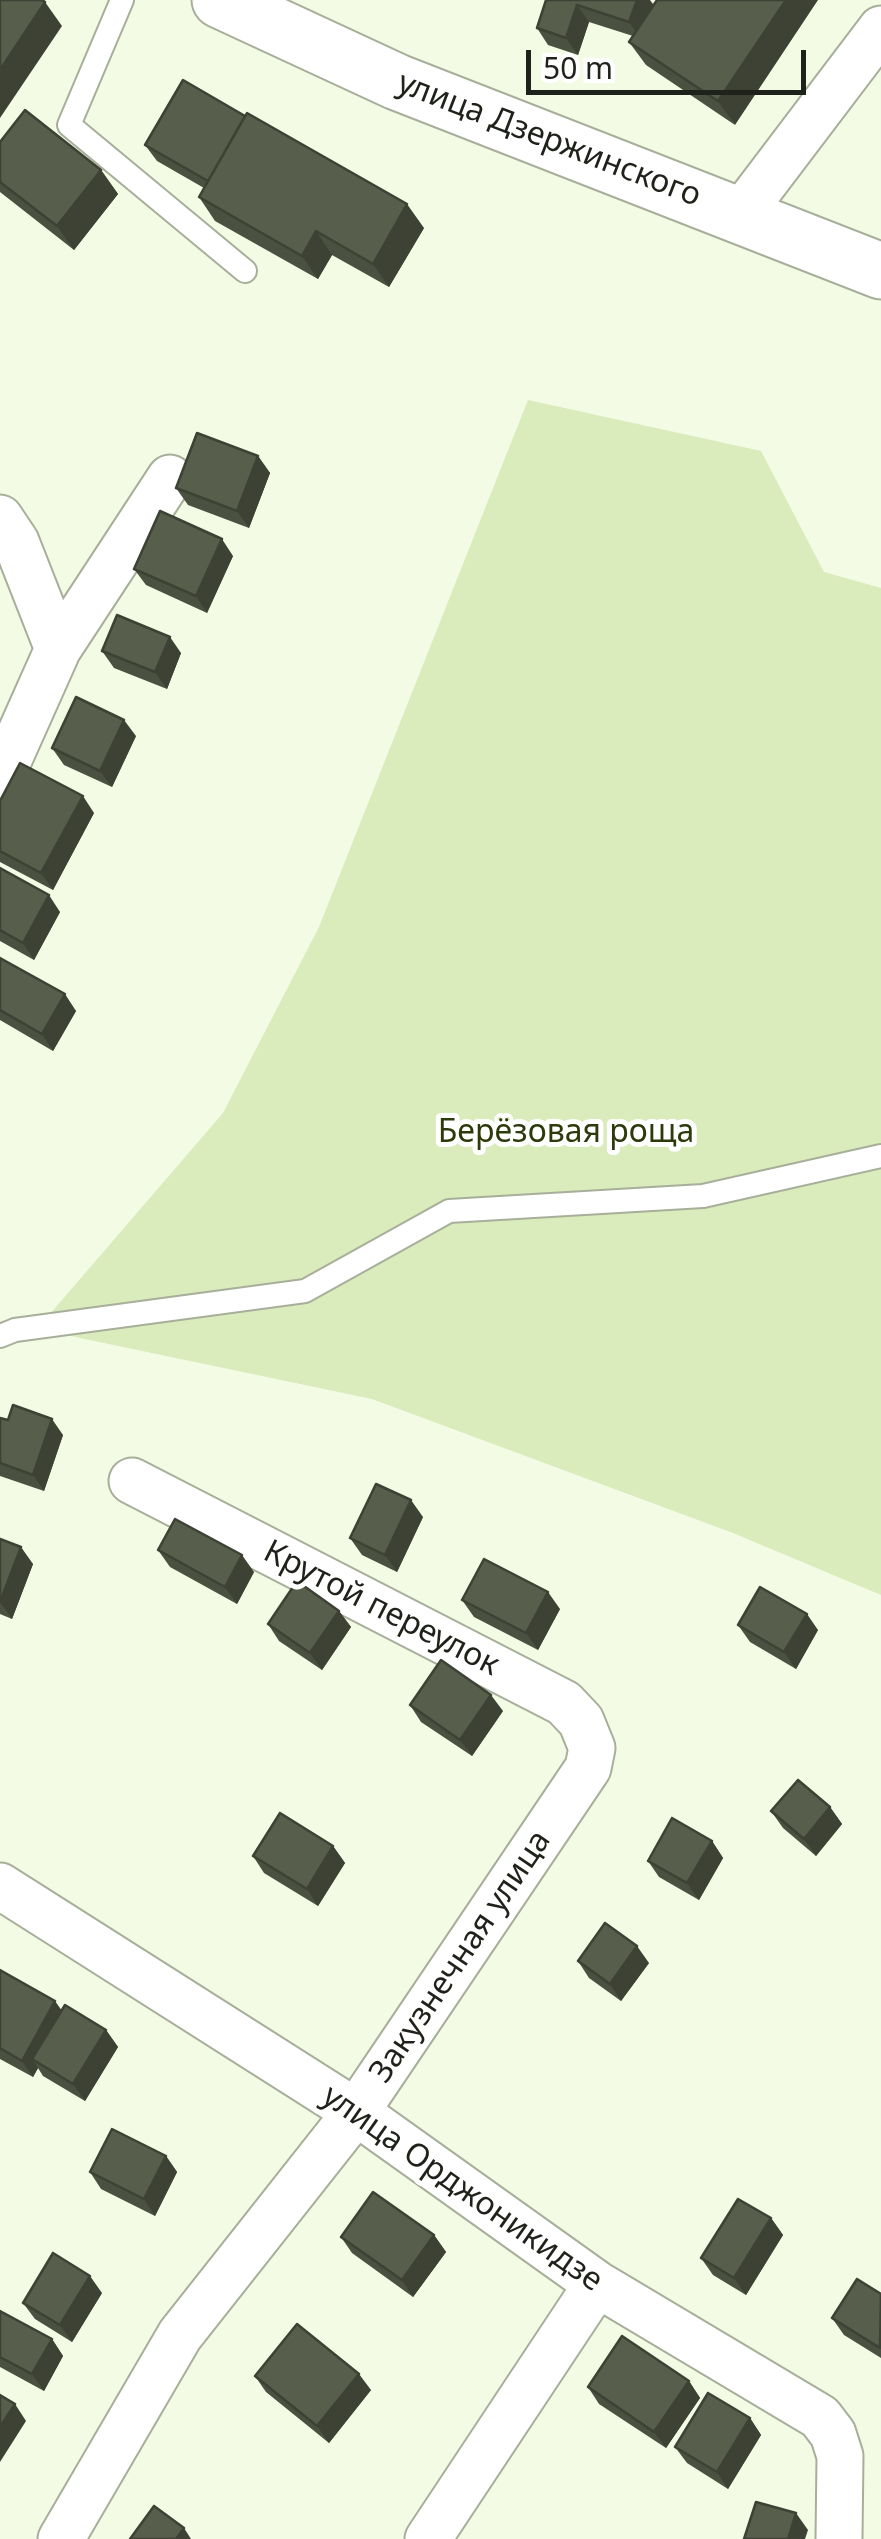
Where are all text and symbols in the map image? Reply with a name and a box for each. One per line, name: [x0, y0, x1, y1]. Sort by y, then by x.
scale bar: [531, 30, 811, 92]
text: 50 m: [543, 47, 613, 88]
street label: улица Дзержинского: [392, 64, 706, 216]
park label: Берёзовая роща: [438, 1114, 694, 1152]
street label: Крутой переулок: [257, 1533, 505, 1685]
street label: Закузнечная улица: [362, 1824, 560, 2090]
street label: улица Орджоникидзе: [314, 2078, 610, 2300]

